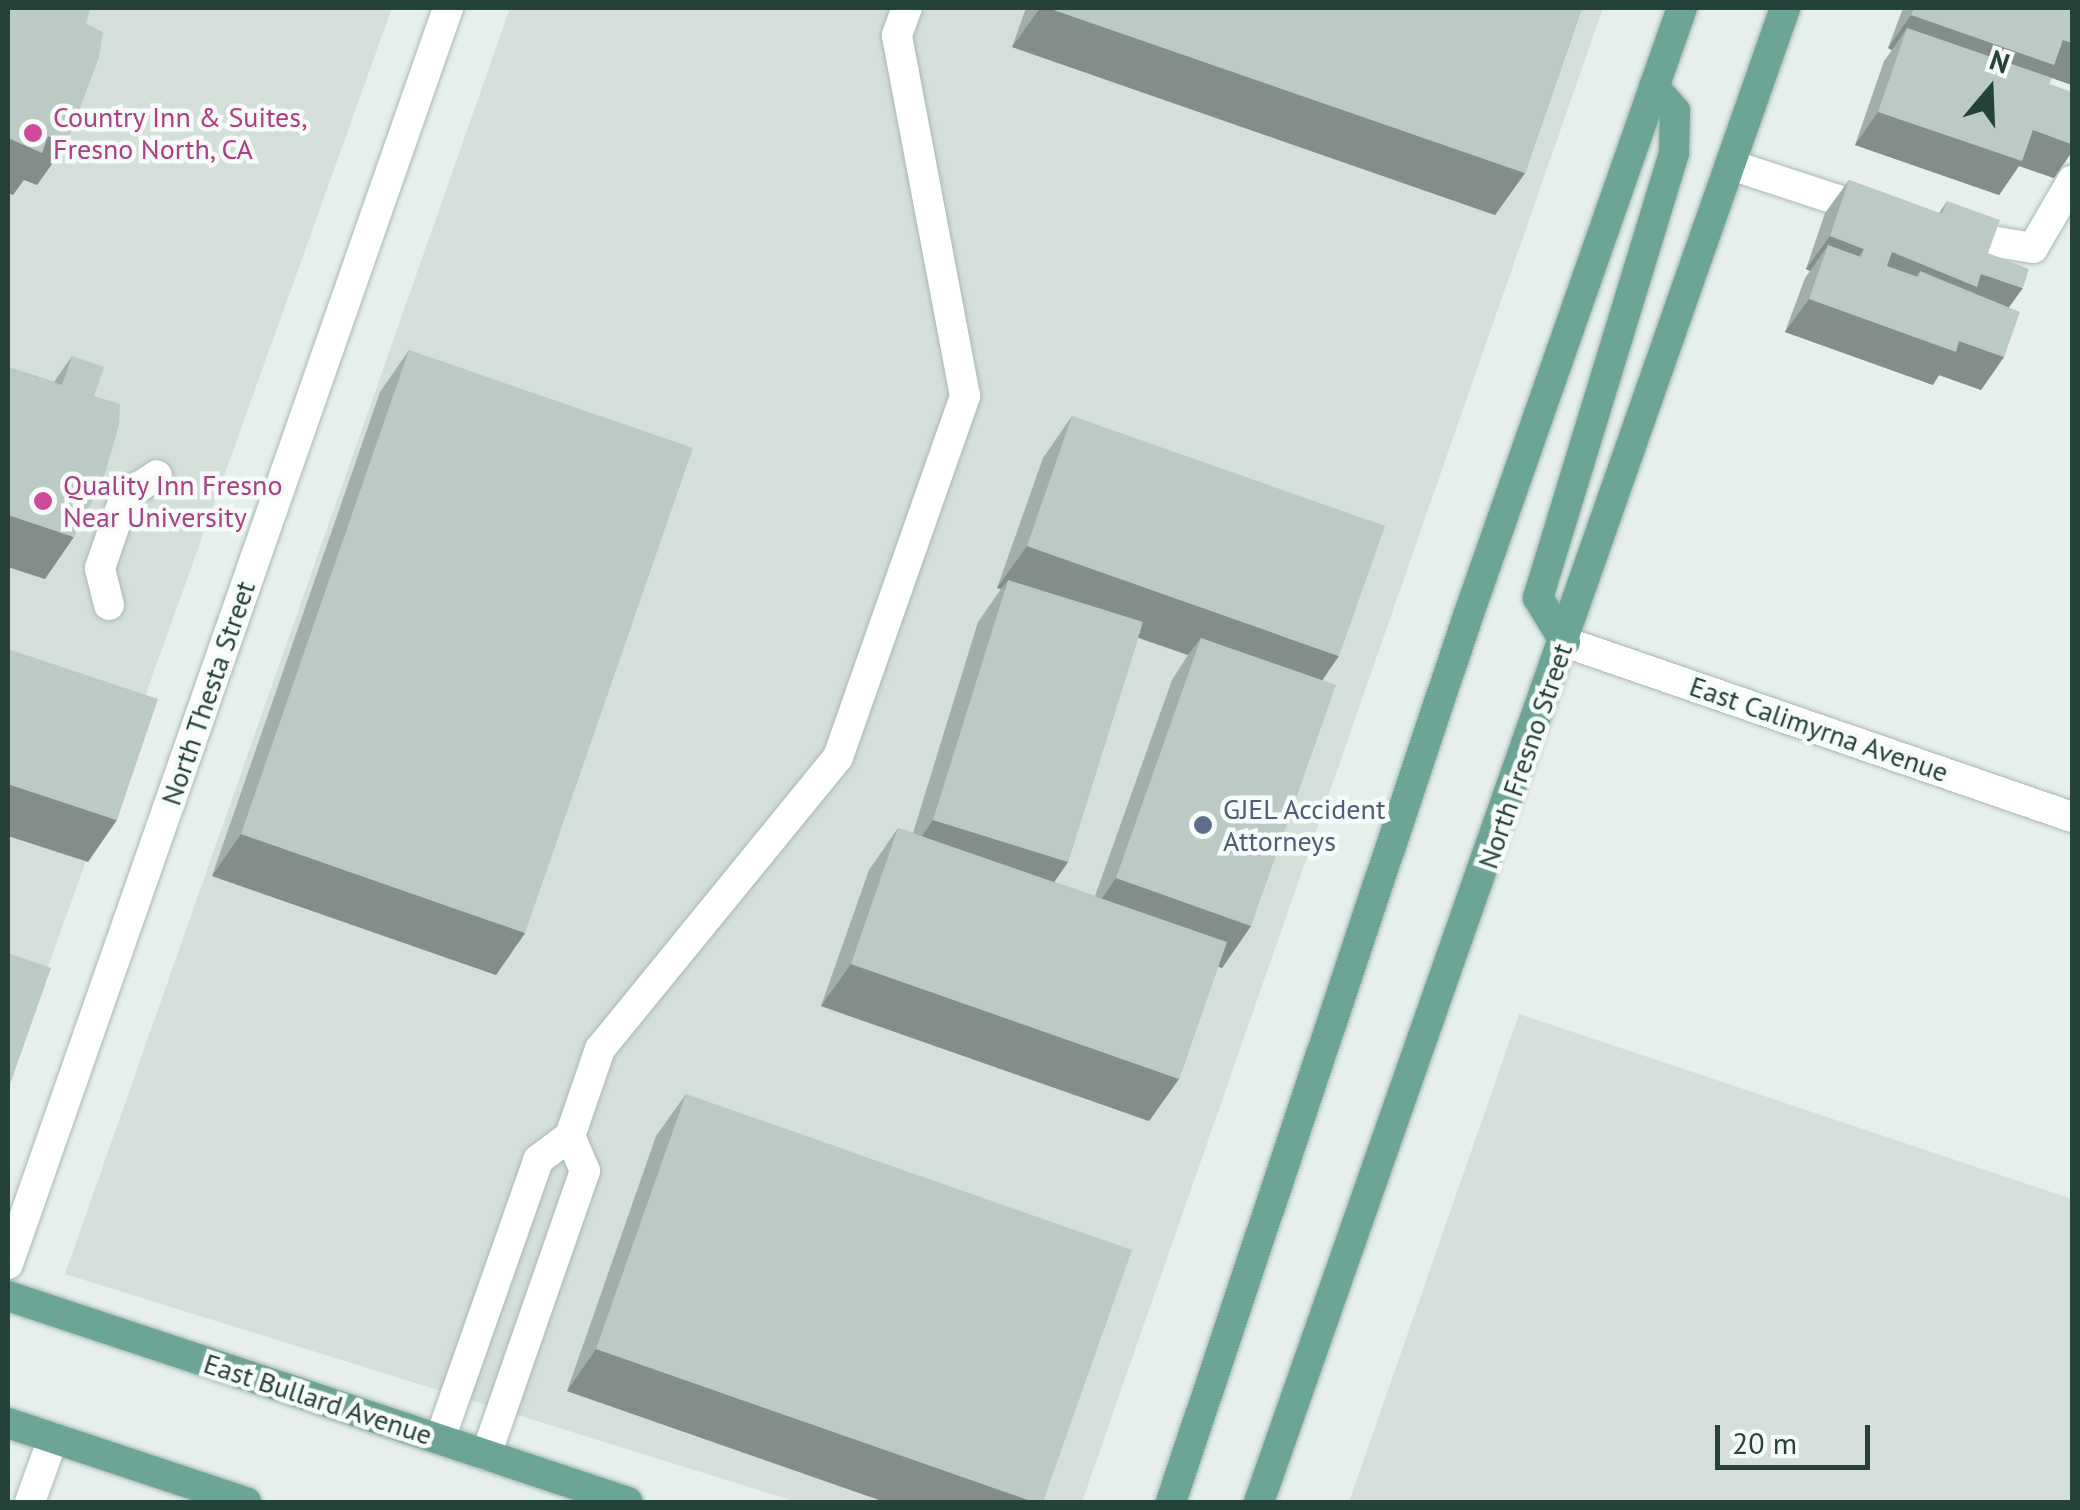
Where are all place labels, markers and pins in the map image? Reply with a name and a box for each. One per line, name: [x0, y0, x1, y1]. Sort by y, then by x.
place label: Country Inn & Suites, Fresno North, CA: [53, 100, 308, 166]
marker: Country Inn & Suites, Fresno North, CA: [22, 122, 44, 144]
place label: Quality Inn Fresno Near University: [63, 468, 283, 534]
marker: Quality Inn Fresno Near University: [32, 490, 54, 512]
place label: GJEL Accident Attorneys: [1223, 792, 1387, 858]
marker: GJEL Accident Attorneys: [1192, 814, 1214, 836]

